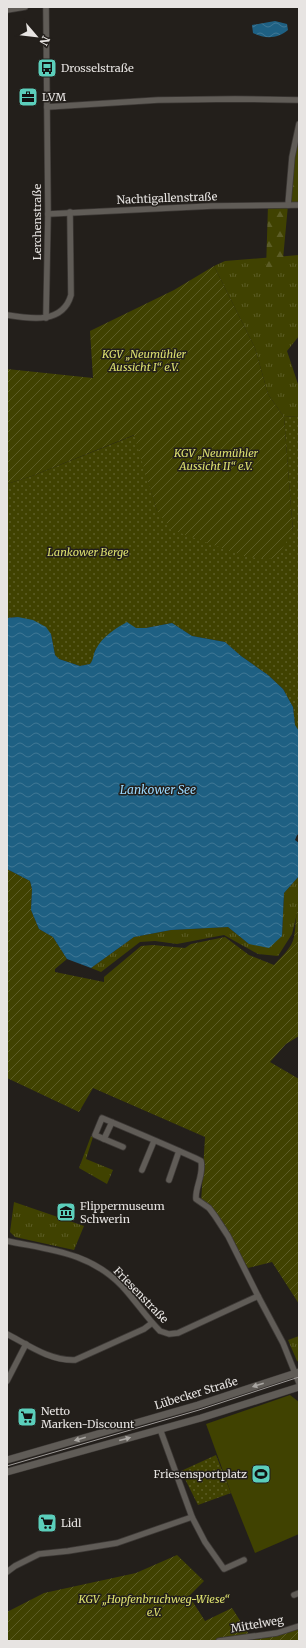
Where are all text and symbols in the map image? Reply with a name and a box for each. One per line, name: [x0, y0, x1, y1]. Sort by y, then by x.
north arrow: [16, 16, 56, 56]
text: N: [36, 34, 53, 48]
bus stop icon: Drosselstraße: [36, 57, 58, 79]
place label: Drosselstraße: [61, 61, 134, 75]
office icon: LVM: [17, 86, 39, 108]
place label: LVM: [42, 90, 66, 104]
street label: Lerchenstraße: [30, 183, 44, 260]
street label: Nachtigallenstraße: [116, 189, 218, 207]
park label: KGV „Neumühler Aussicht I“ e.V.: [101, 347, 187, 374]
park label: KGV „Neumühler Aussicht II“ e.V.: [173, 446, 259, 473]
park label: Lankower Berge: [47, 545, 129, 559]
water label: Lankower See: [120, 782, 196, 797]
place label: Flippermuseum Schwerin: [80, 1199, 165, 1226]
museum icon: Flippermuseum Schwerin: [55, 1201, 77, 1223]
street label: Friesenstraße: [111, 1264, 171, 1326]
street label: Lübecker Straße: [153, 1374, 240, 1412]
one-way arrow: [251, 1382, 263, 1388]
place label: Netto Marken-Discount: [41, 1404, 135, 1431]
supermarket icon: Netto Marken-Discount: [16, 1406, 38, 1428]
one-way arrow: [119, 1435, 131, 1441]
one-way arrow: [74, 1436, 86, 1442]
sports icon: Friesensportplatz: [250, 1463, 272, 1485]
place label: Friesensportplatz: [153, 1467, 247, 1481]
supermarket icon: Lidl: [36, 1512, 58, 1534]
place label: Lidl: [61, 1516, 82, 1530]
park label: KGV „Hopfenbruchweg-Wiese“ e.V.: [77, 1592, 230, 1619]
street label: Mittelweg: [229, 1612, 285, 1636]

